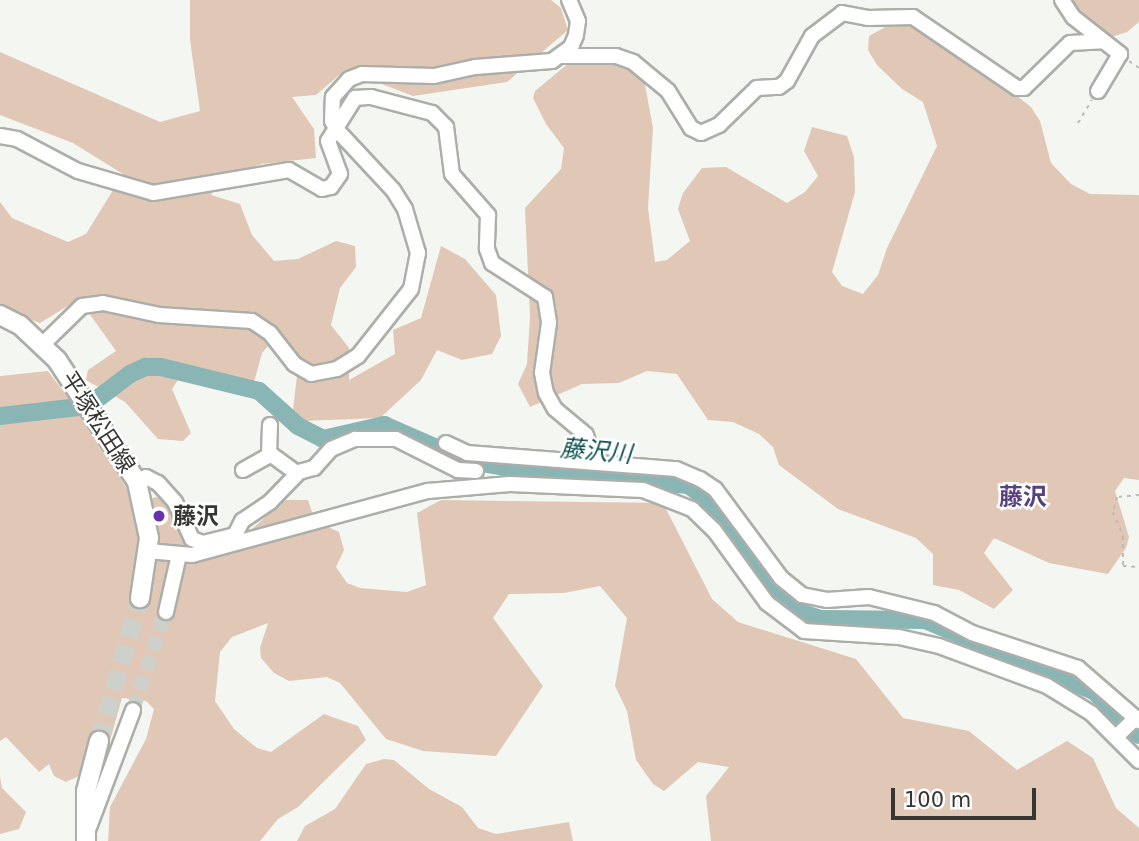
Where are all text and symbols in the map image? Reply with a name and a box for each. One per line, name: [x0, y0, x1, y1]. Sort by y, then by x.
street label: 平塚松田線: [55, 366, 141, 478]
water label: 藤沢川: [559, 435, 633, 469]
district label: 藤沢: [999, 484, 1047, 512]
place label: 藤沢: [173, 502, 219, 530]
marker: 藤沢: [151, 508, 167, 524]
scale bar: [894, 774, 1039, 818]
text: 100 m: [904, 788, 971, 812]

